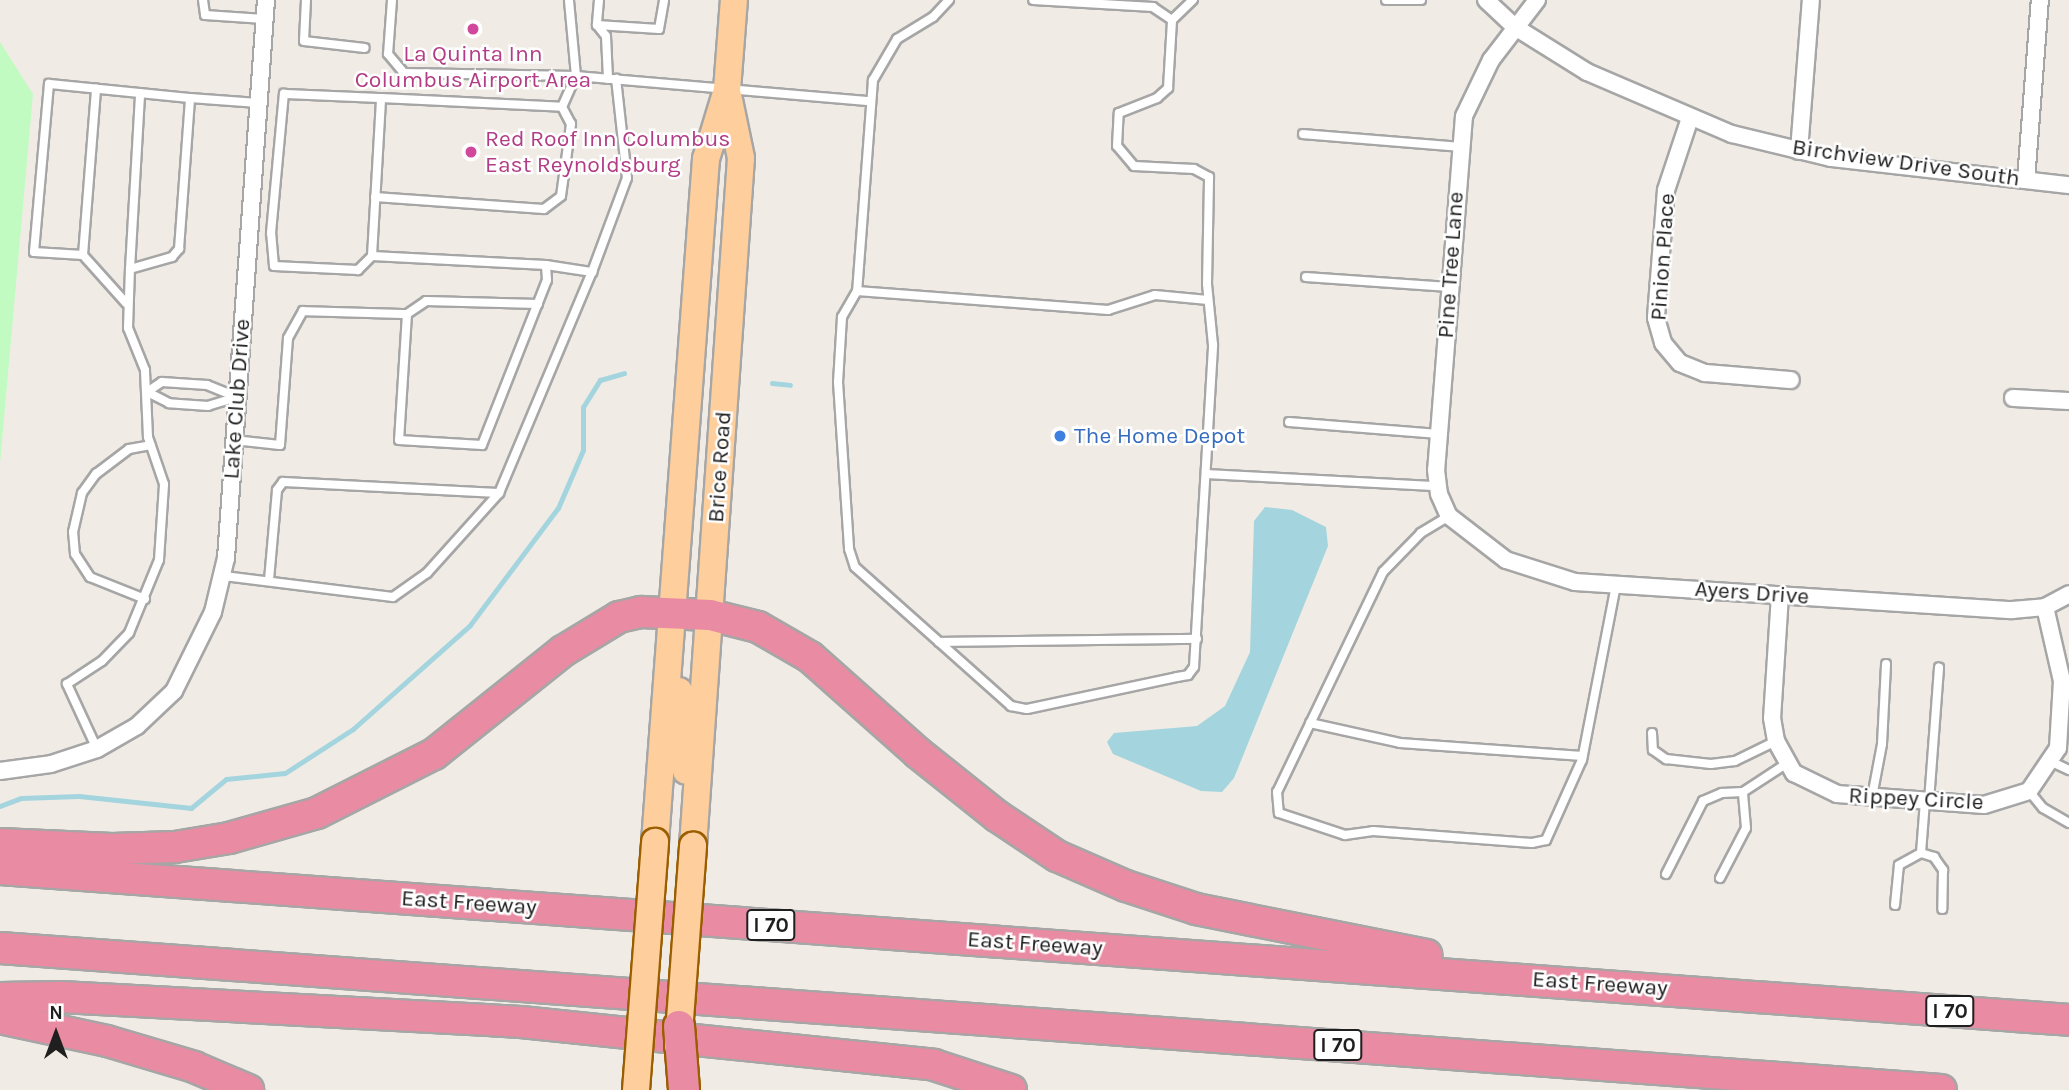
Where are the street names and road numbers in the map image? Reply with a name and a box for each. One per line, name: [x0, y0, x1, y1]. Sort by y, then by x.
street label: Birchview Drive South: [1790, 133, 2022, 193]
street label: Pine Tree Lane: [1432, 191, 1470, 339]
street label: Pinion Place: [1645, 192, 1681, 322]
street label: Lake Club Drive: [218, 318, 256, 480]
street label: Brice Road: [702, 410, 738, 524]
street label: Ayers Drive: [1694, 575, 1810, 611]
street label: Rippey Circle: [1848, 782, 1984, 816]
street label: East Freeway: [400, 884, 538, 922]
road number: I 70: [745, 908, 797, 942]
street label: East Freeway: [966, 925, 1104, 963]
street label: East Freeway: [1531, 965, 1669, 1003]
road number: I 70: [1924, 993, 1976, 1028]
road number: I 70: [1312, 1028, 1364, 1062]

